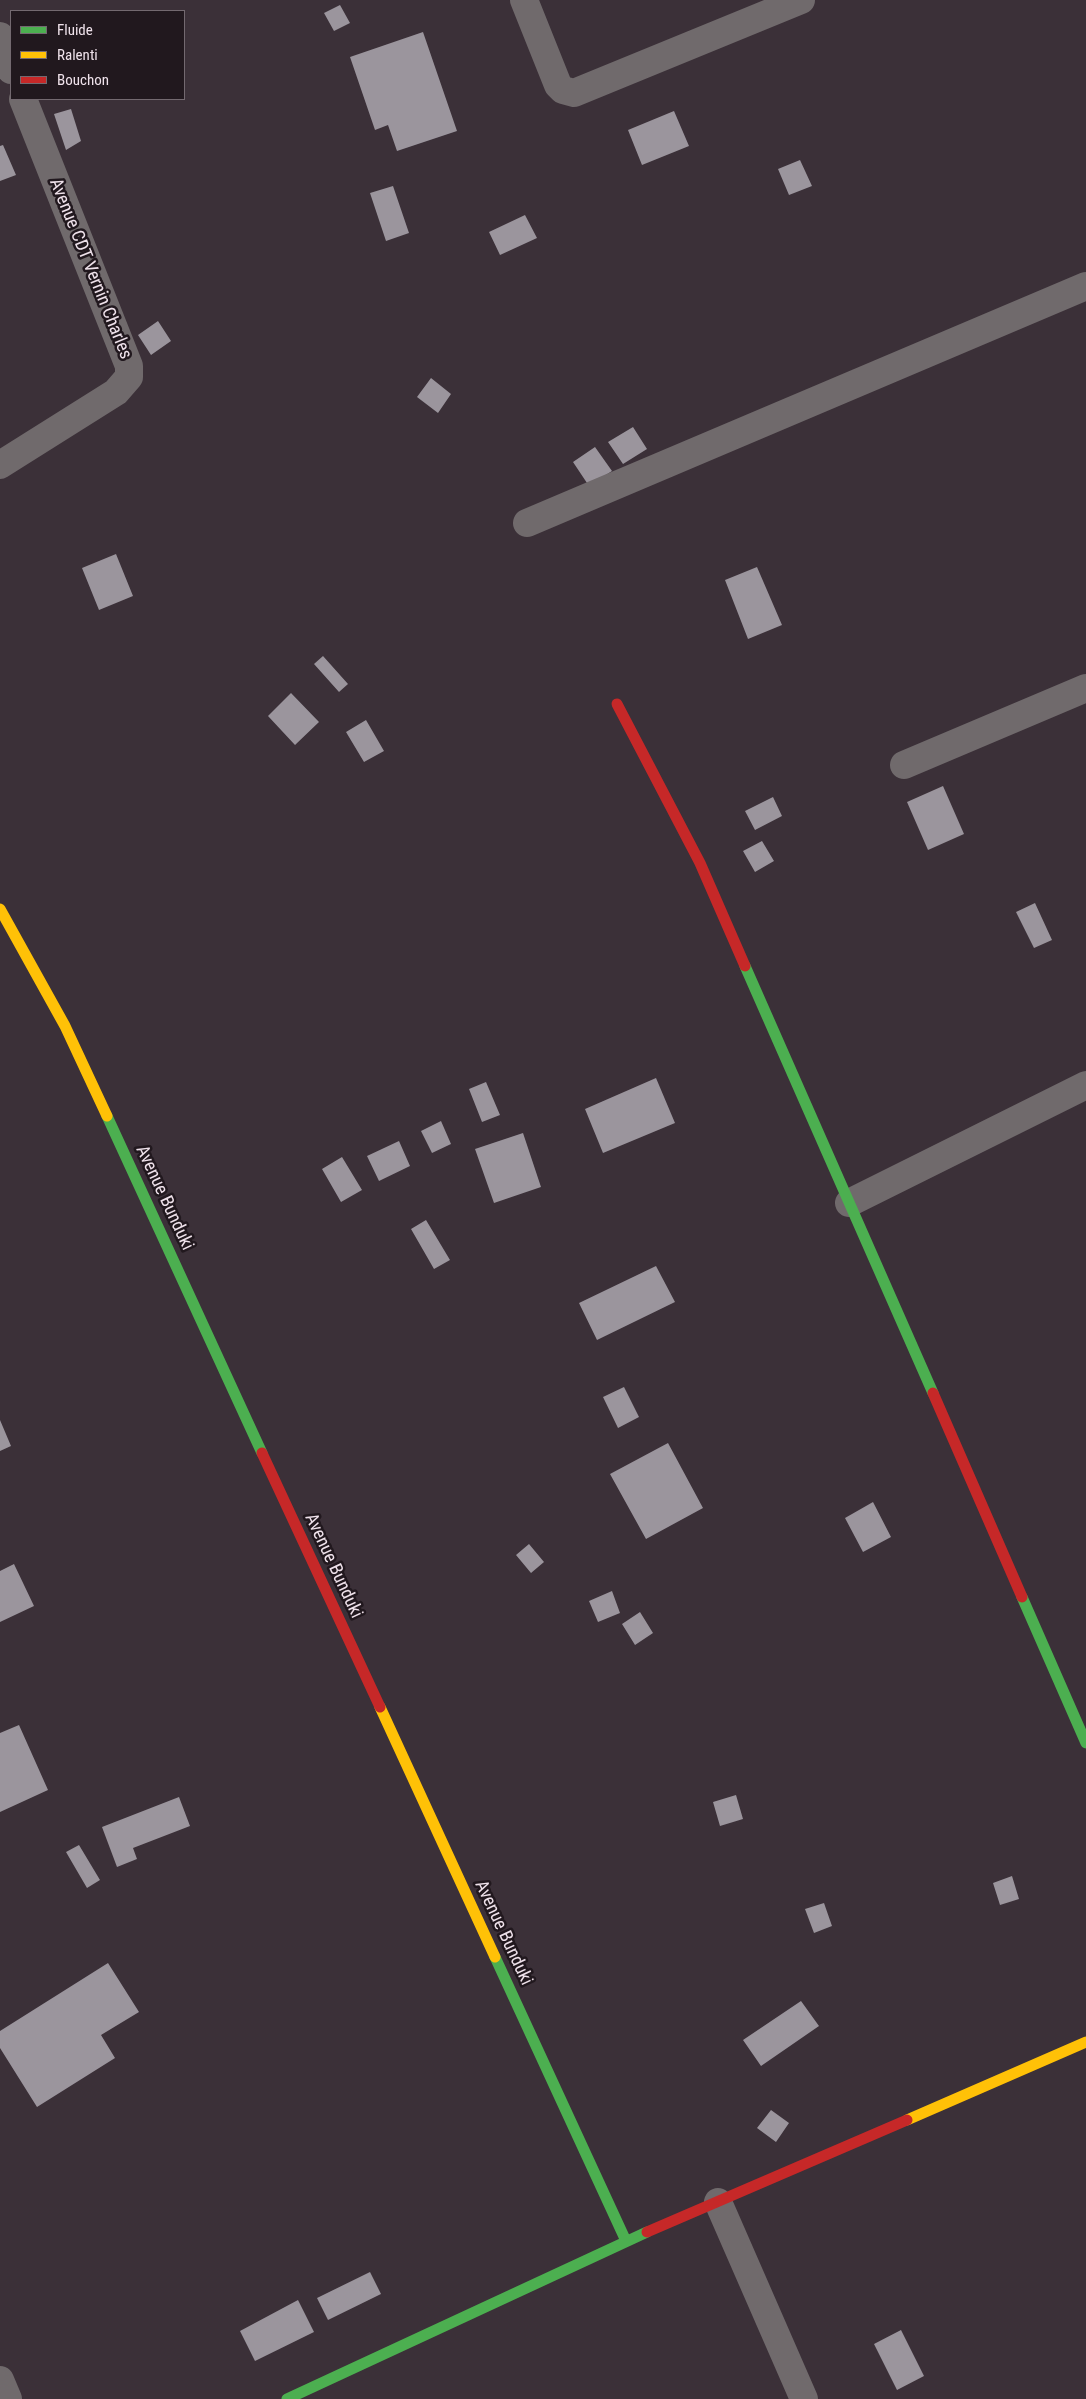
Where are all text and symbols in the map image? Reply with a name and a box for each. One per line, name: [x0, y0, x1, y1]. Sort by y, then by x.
legend: [10, 10, 185, 100]
text: Fluide: [57, 21, 93, 39]
text: Ralenti: [57, 46, 98, 64]
text: Bouchon: [57, 71, 109, 89]
street label: Avenue CDT Vernin Charles: [44, 176, 136, 362]
street label: Avenue Bunduki: [130, 1142, 198, 1254]
street label: Avenue Bunduki: [299, 1510, 367, 1622]
street label: Avenue Bunduki: [469, 1877, 537, 1989]

